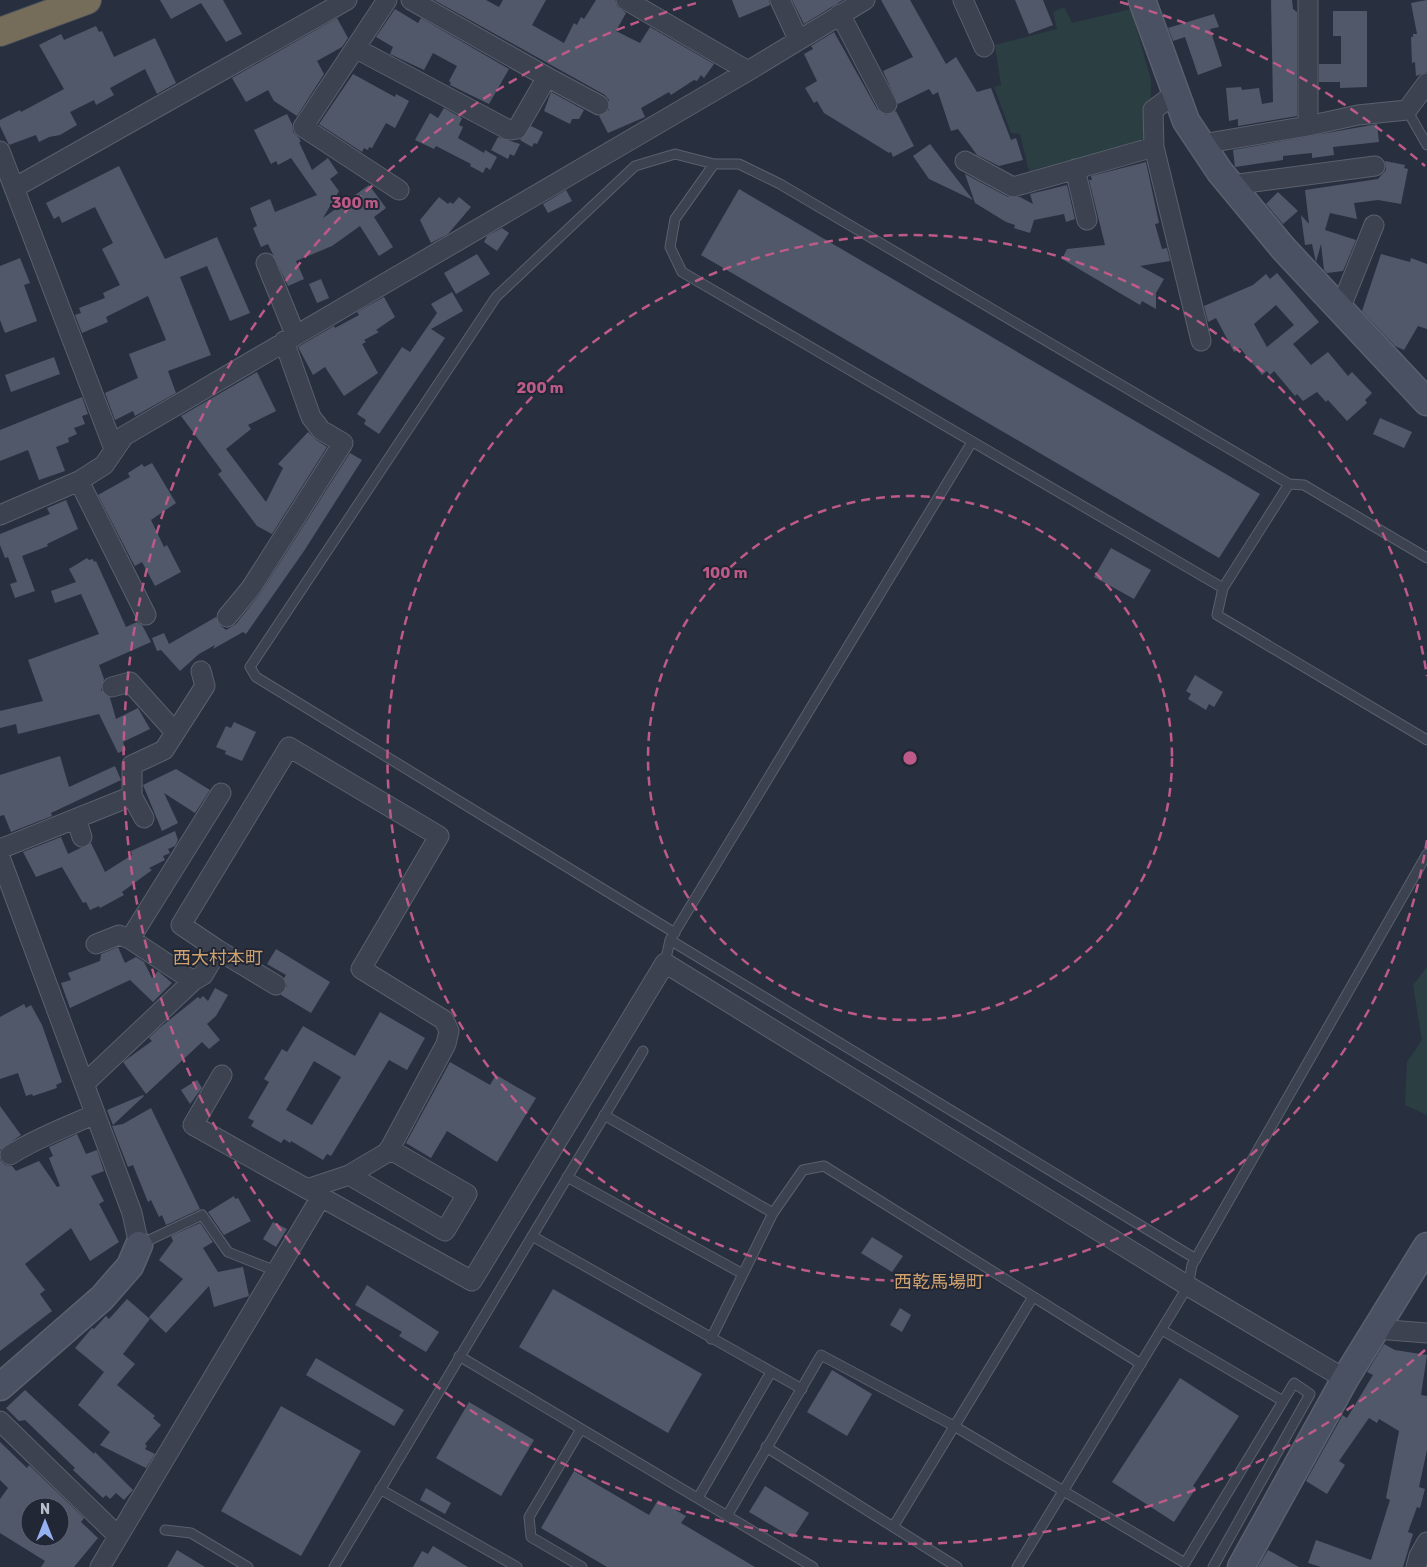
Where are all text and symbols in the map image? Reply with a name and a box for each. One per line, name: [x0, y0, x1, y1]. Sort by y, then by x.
text: 300 m: [331, 194, 379, 212]
text: 200 m: [516, 379, 564, 397]
text: 100 m: [703, 564, 747, 582]
centre of rings: [901, 749, 919, 767]
district label: 西大村本町: [173, 947, 263, 969]
district label: 西乾馬場町: [894, 1271, 984, 1293]
north arrow: [20, 1497, 70, 1547]
text: N: [40, 1501, 50, 1518]

